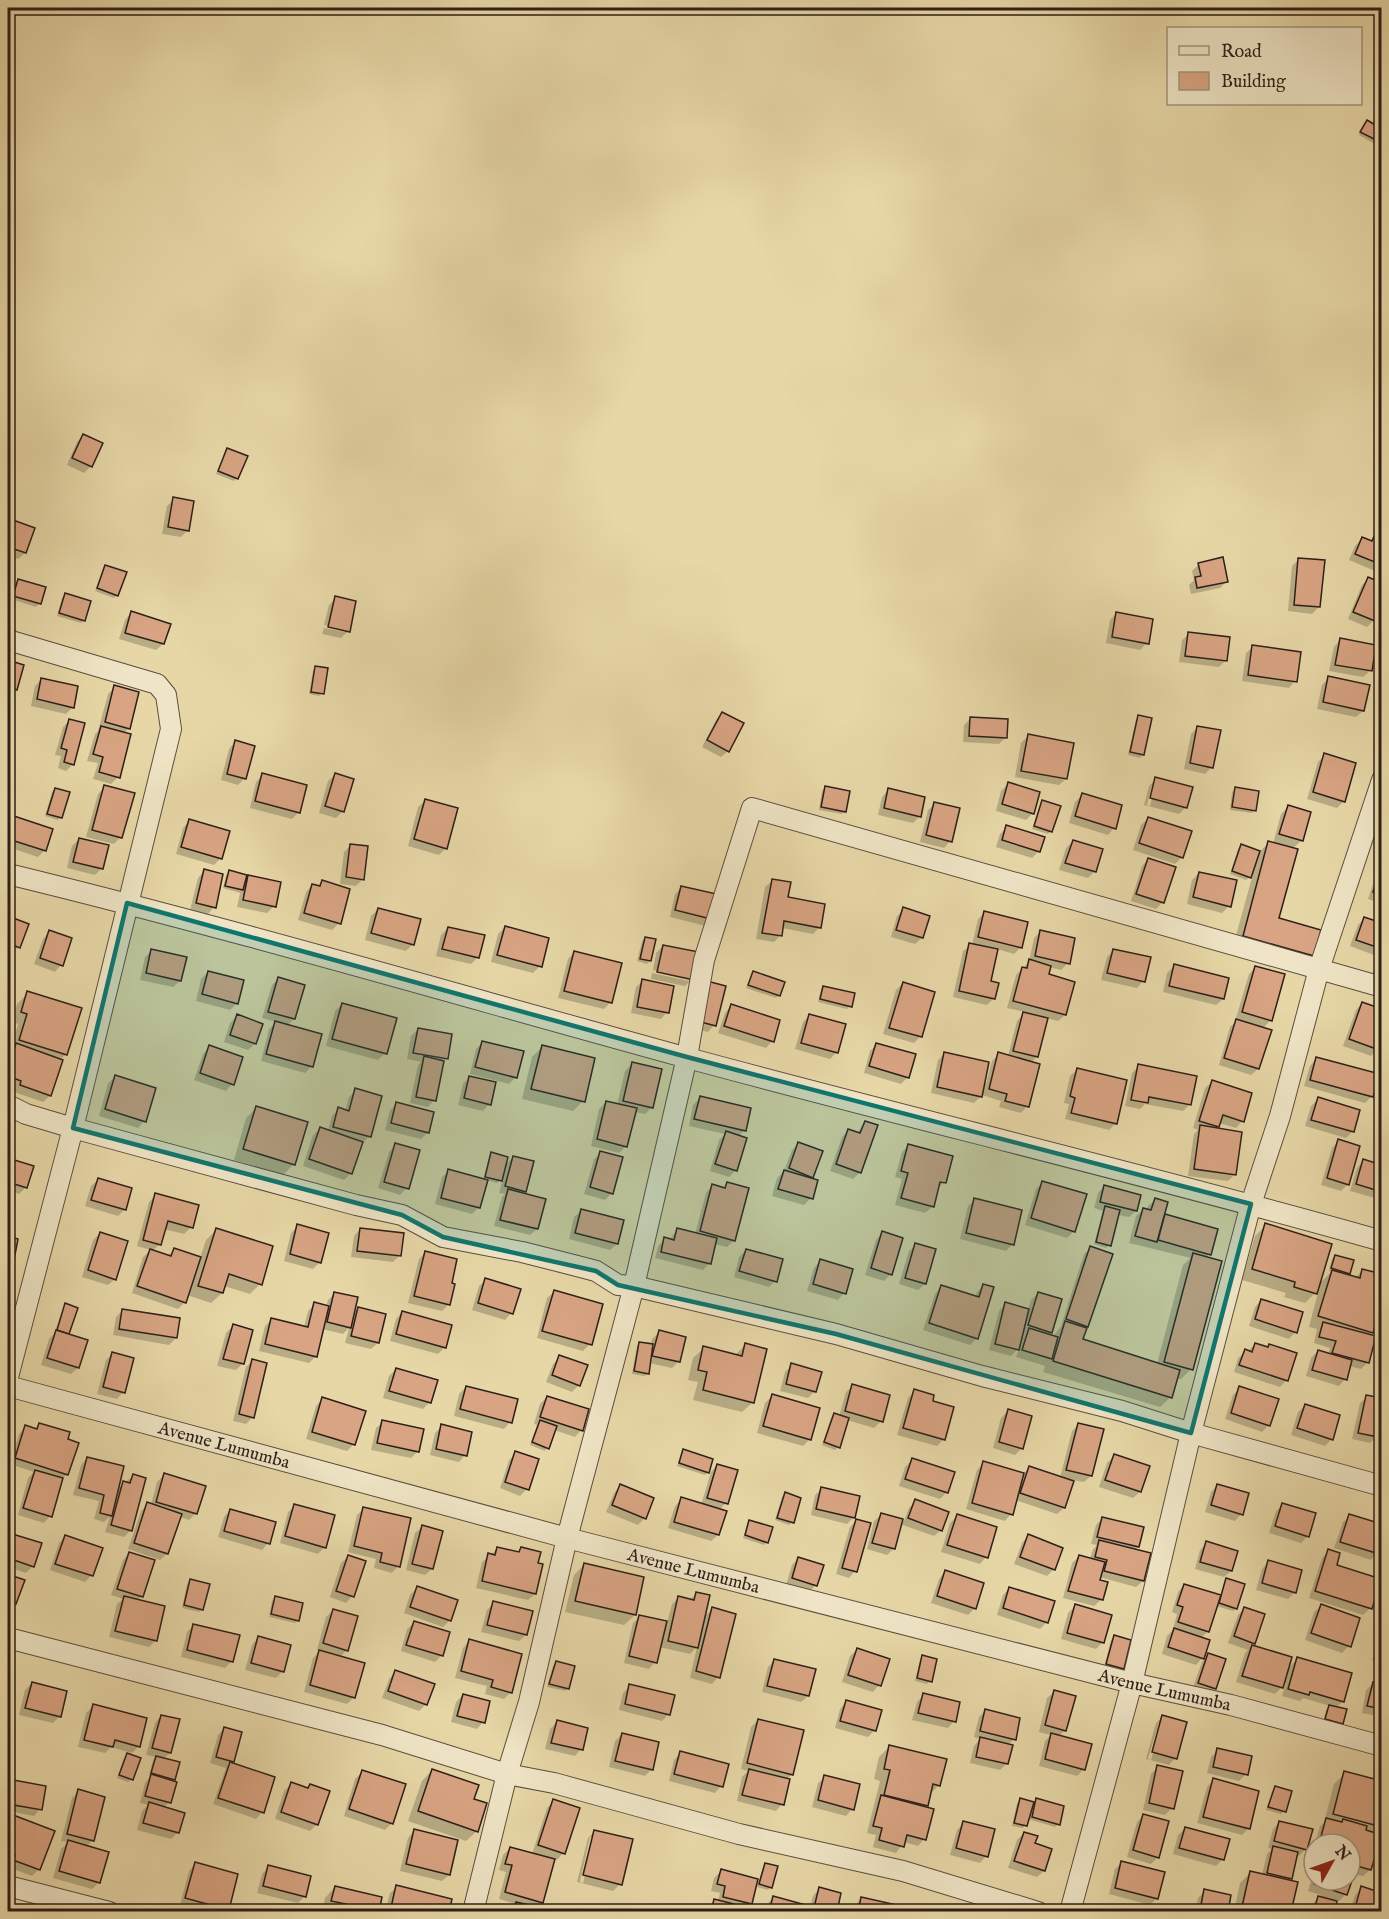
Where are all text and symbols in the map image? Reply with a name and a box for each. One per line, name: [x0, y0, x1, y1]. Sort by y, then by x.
legend: [1167, 27, 1362, 105]
text: Road: [1221, 41, 1262, 64]
text: Building: [1221, 71, 1286, 94]
street label: Avenue Lumumba: [154, 1417, 292, 1475]
street label: Avenue Lumumba: [624, 1544, 762, 1600]
street label: Avenue Lumumba: [1095, 1665, 1233, 1718]
north arrow: [1302, 1832, 1362, 1892]
text: N: [1329, 1841, 1354, 1865]

